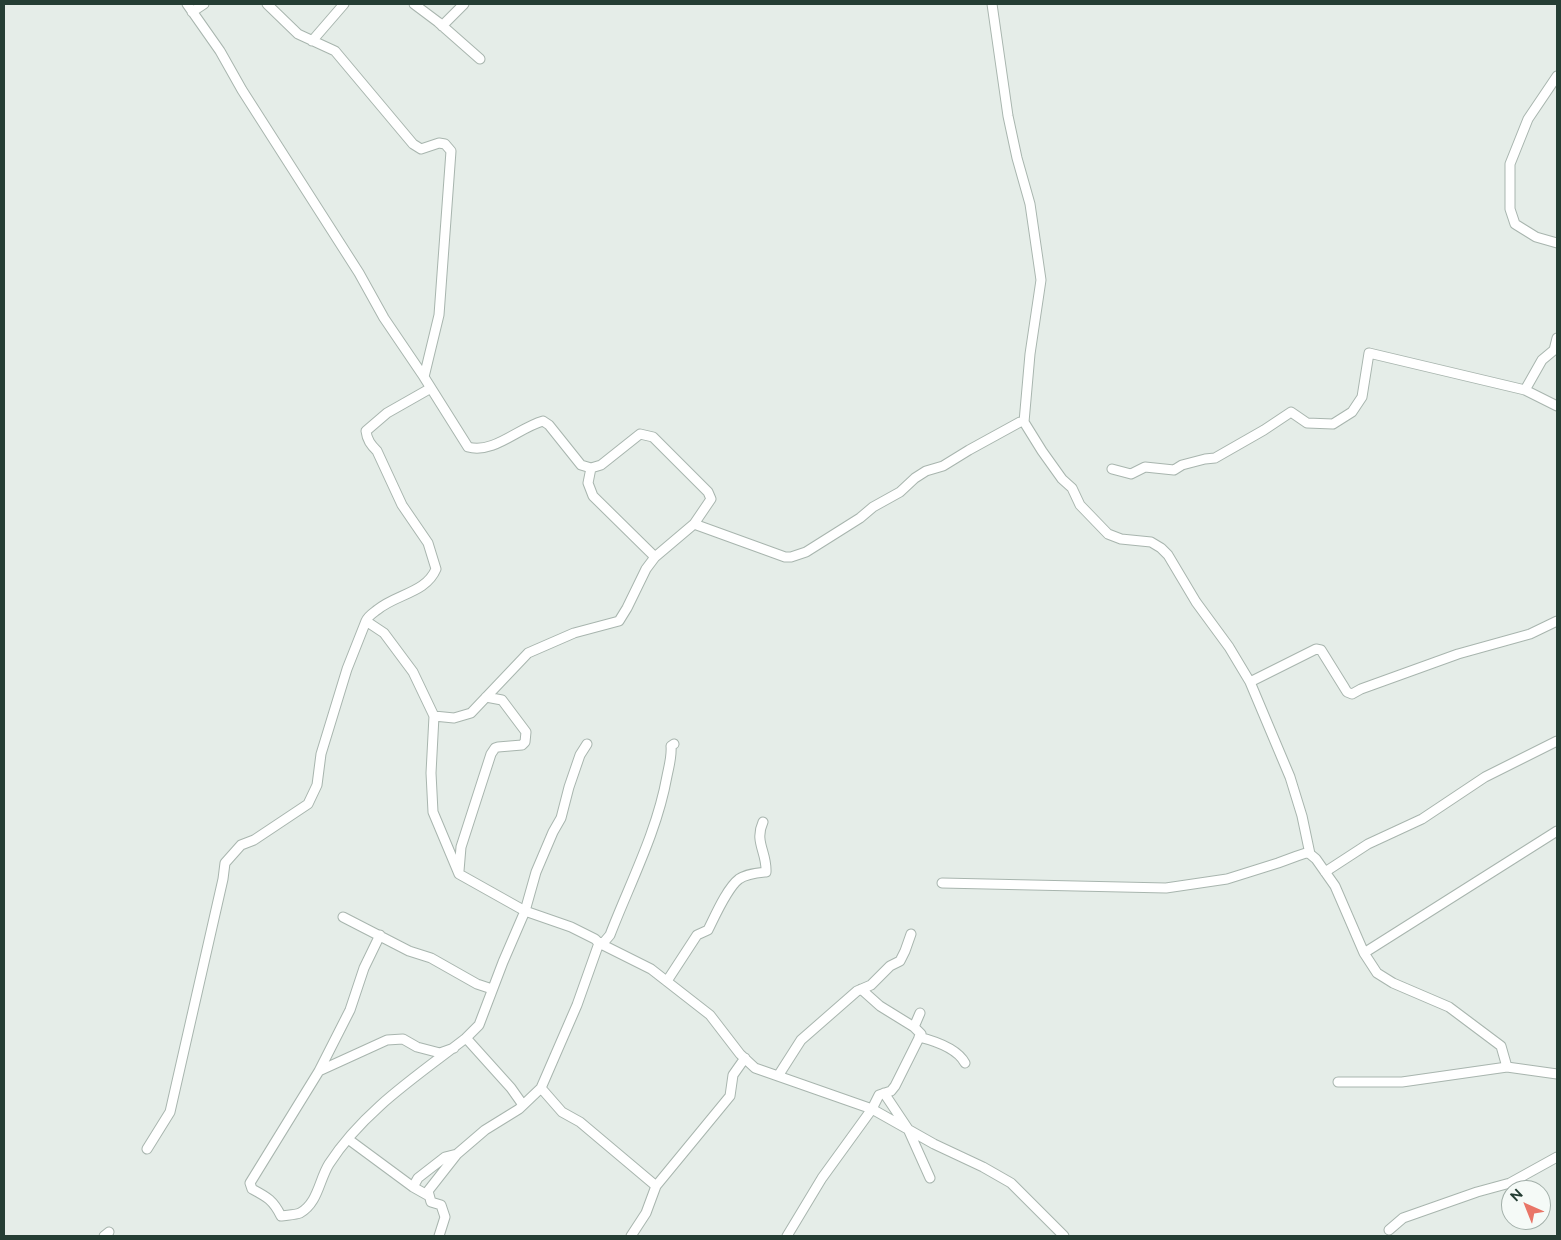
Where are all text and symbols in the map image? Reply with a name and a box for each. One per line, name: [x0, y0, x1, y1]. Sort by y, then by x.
north arrow: [1501, 1180, 1551, 1230]
text: N: [1507, 1185, 1526, 1204]

